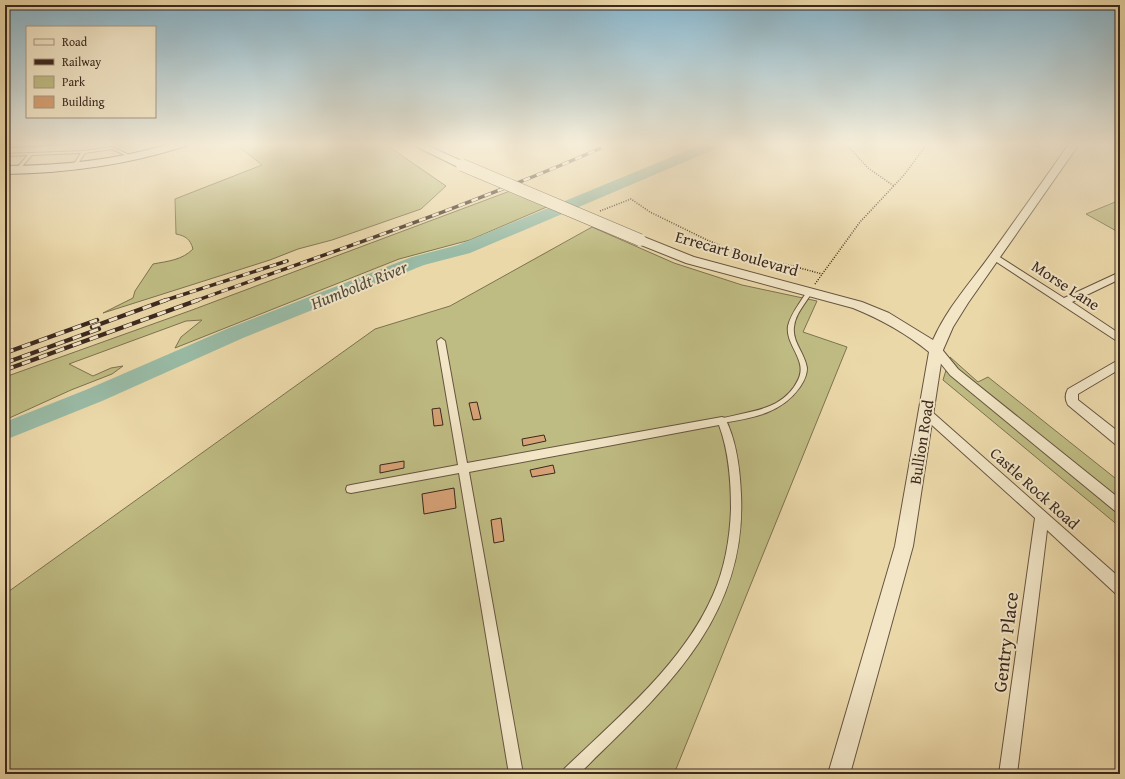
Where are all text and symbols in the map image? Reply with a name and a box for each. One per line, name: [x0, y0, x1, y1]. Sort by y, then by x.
legend: [26, 26, 156, 118]
text: Road: [62, 33, 88, 50]
text: Railway: [62, 53, 101, 70]
text: Park: [62, 73, 86, 90]
text: Building: [62, 93, 105, 110]
street label: Errecart Boulevard: [673, 224, 802, 282]
water label: Humboldt River: [306, 254, 412, 316]
street label: Morse Lane: [1027, 254, 1105, 316]
street label: Bullion Road: [902, 398, 940, 486]
street label: Castle Rock Road: [985, 441, 1085, 535]
street label: Gentry Place: [985, 590, 1025, 694]

